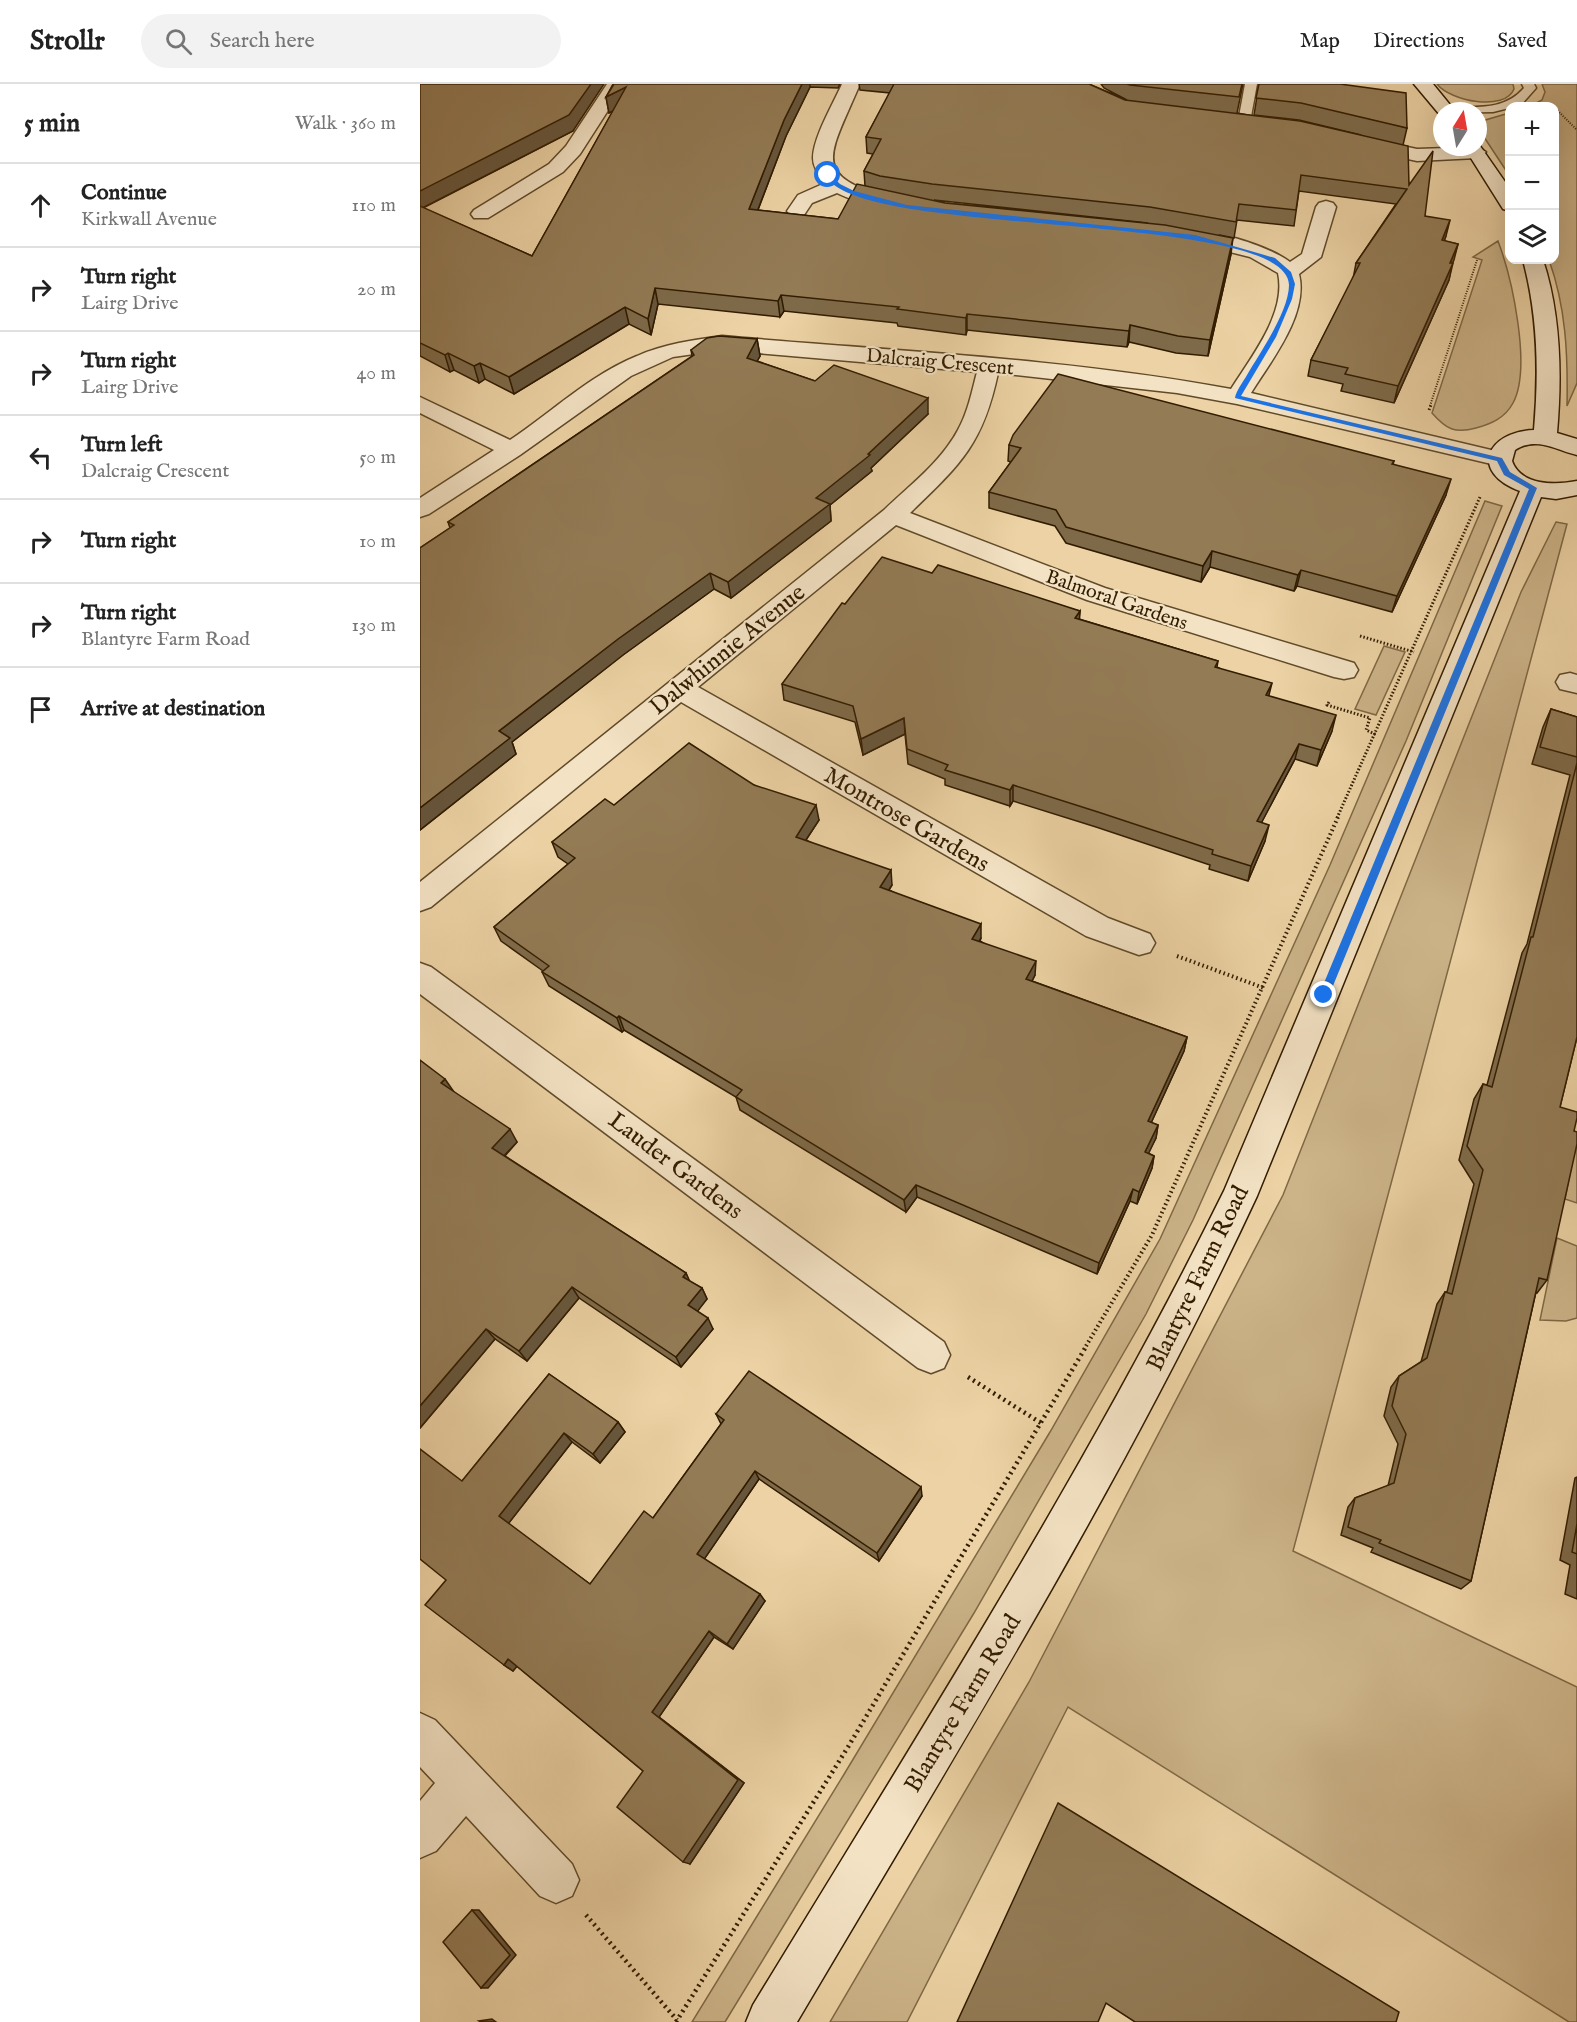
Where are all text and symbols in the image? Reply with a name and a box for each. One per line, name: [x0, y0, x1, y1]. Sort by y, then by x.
search box: [141, 14, 561, 68]
text: Strollr: [30, 24, 105, 59]
icon: search: [162, 25, 195, 58]
text: Search here: [210, 27, 315, 55]
text: Map: [1300, 28, 1340, 55]
text: Directions: [1373, 28, 1464, 55]
text: Saved: [1497, 28, 1547, 55]
north arrow: [1433, 102, 1487, 156]
map controls: [1505, 102, 1559, 264]
button: +: [1505, 102, 1559, 156]
text: 5 min: [24, 107, 80, 140]
text: Walk · 360 m: [295, 111, 396, 136]
button: −: [1505, 156, 1559, 210]
route start: [814, 161, 840, 187]
text: Continue: [81, 179, 167, 207]
icon: ahead: [24, 189, 57, 222]
text: 110 m: [352, 193, 396, 218]
text: Kirkwall Avenue: [81, 207, 217, 232]
button: layers: [1505, 210, 1559, 264]
text: Turn right: [81, 263, 176, 291]
icon: right: [24, 273, 57, 306]
text: 20 m: [357, 277, 396, 302]
text: Lairg Drive: [81, 291, 178, 316]
street label: Dalcraig Crescent: [865, 344, 1015, 381]
text: Turn right: [81, 347, 176, 375]
icon: right: [24, 357, 57, 390]
text: 40 m: [357, 361, 396, 386]
text: Lairg Drive: [81, 375, 178, 400]
text: Turn left: [81, 431, 163, 459]
icon: left: [24, 441, 57, 474]
text: 50 m: [359, 445, 396, 470]
text: Dalcraig Crescent: [81, 459, 229, 484]
icon: right: [24, 525, 57, 558]
text: Turn right: [81, 527, 176, 555]
text: 10 m: [359, 529, 396, 554]
street label: Balmoral Gardens: [1042, 564, 1191, 636]
street label: Dalwhinnie Avenue: [644, 578, 812, 723]
text: Turn right: [81, 599, 176, 627]
icon: right: [24, 609, 57, 642]
text: 130 m: [351, 613, 396, 638]
text: Blantyre Farm Road: [81, 627, 250, 652]
icon: arrive: [24, 693, 57, 726]
text: Arrive at destination: [81, 695, 265, 723]
street label: Montrose Gardens: [818, 760, 994, 880]
route end: [1310, 981, 1336, 1007]
street label: Lauder Gardens: [601, 1105, 749, 1227]
street label: Blantyre Farm Road: [1140, 1181, 1257, 1377]
street label: Blantyre Farm Road: [898, 1609, 1029, 1799]

